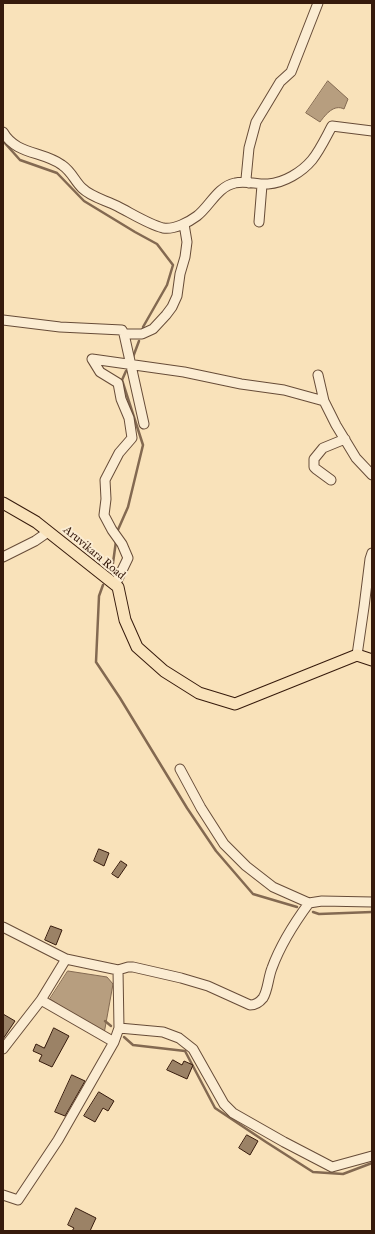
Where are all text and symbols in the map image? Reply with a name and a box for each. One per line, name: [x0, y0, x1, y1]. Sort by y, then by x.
street label: Aruvikara Road: [60, 523, 128, 583]

